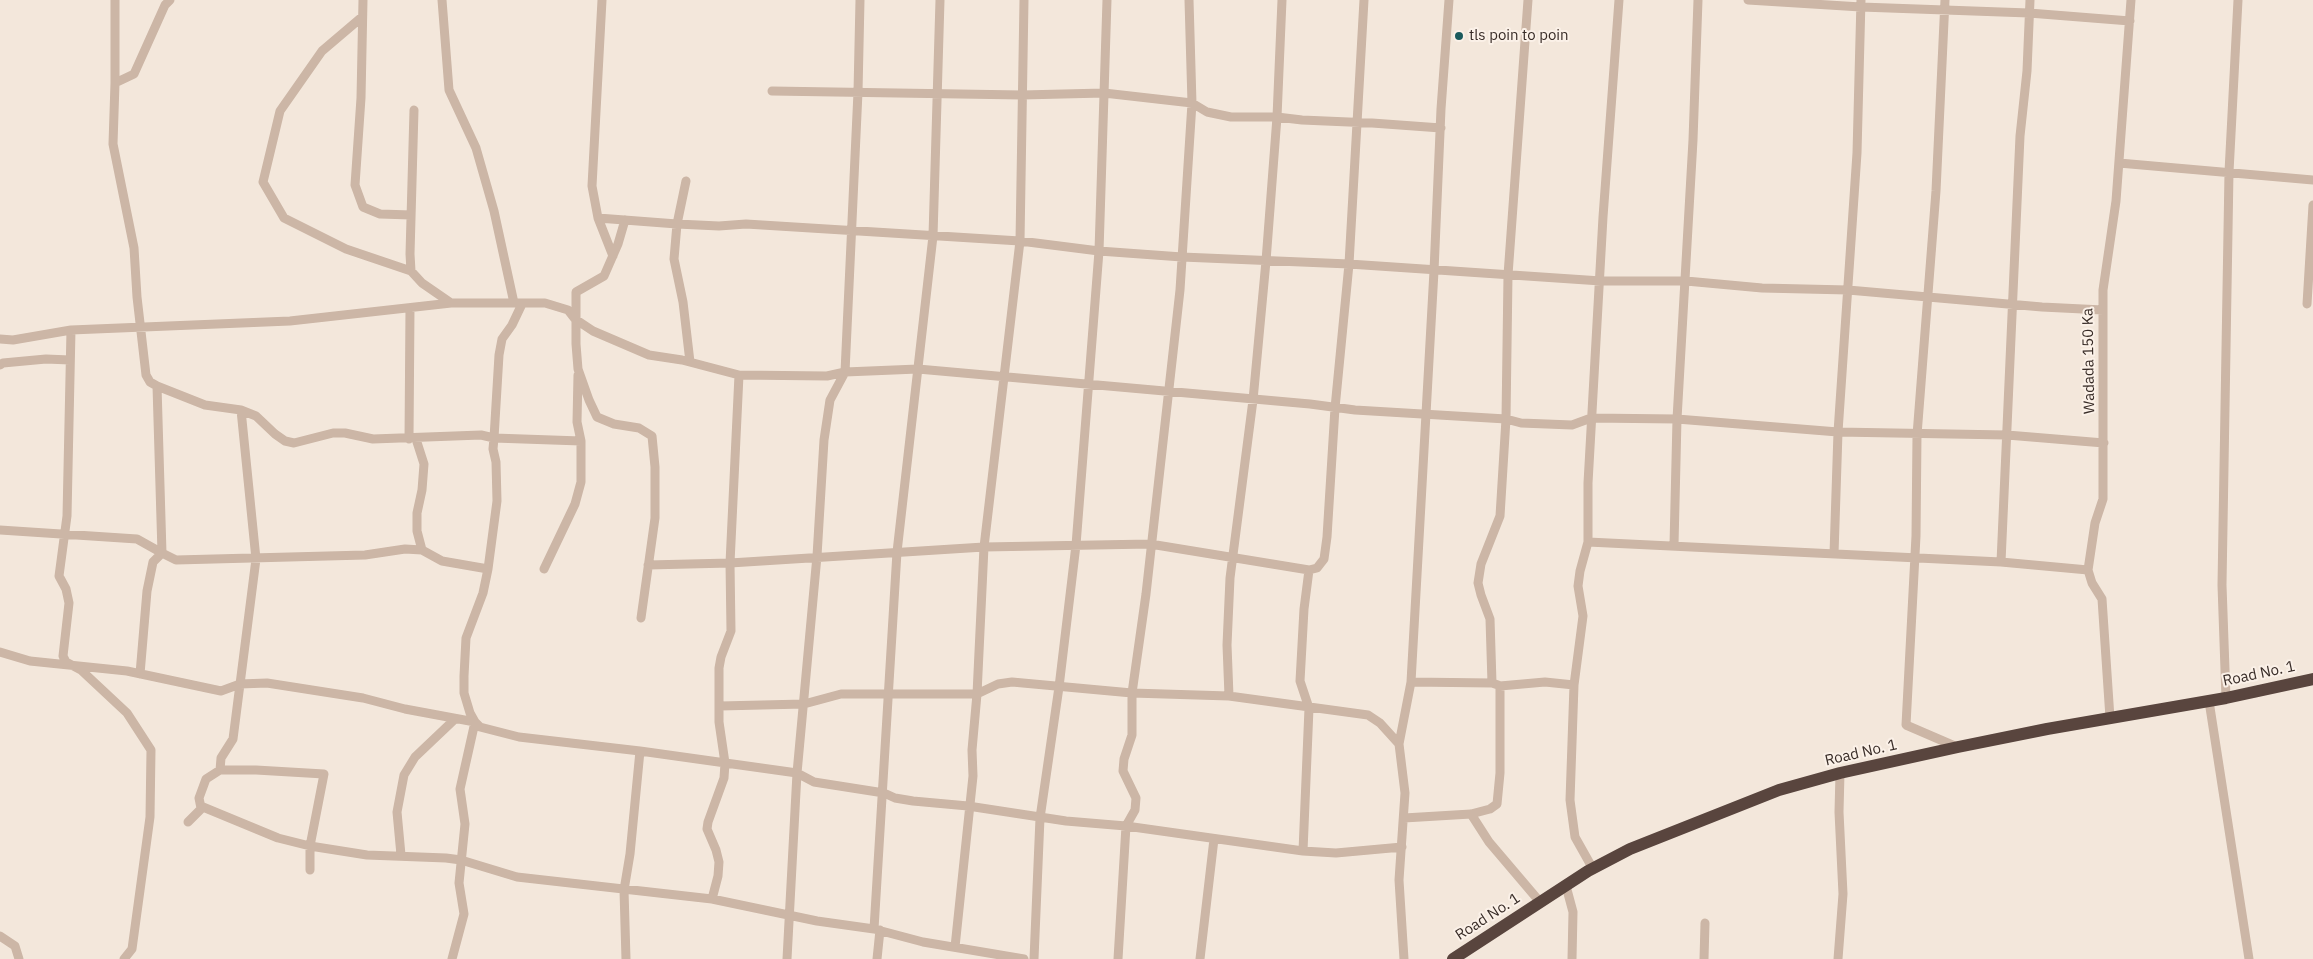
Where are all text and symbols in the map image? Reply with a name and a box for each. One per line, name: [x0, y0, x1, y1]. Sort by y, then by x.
place label: tls poin to poin: [1469, 27, 1569, 45]
marker: tls poin to poin: [1453, 30, 1465, 42]
street label: Wadada 150 Ka: [2079, 308, 2099, 414]
street label: Road No. 1: [2221, 658, 2297, 690]
street label: Road No. 1: [1823, 736, 1899, 770]
street label: Road No. 1: [1452, 889, 1524, 945]

